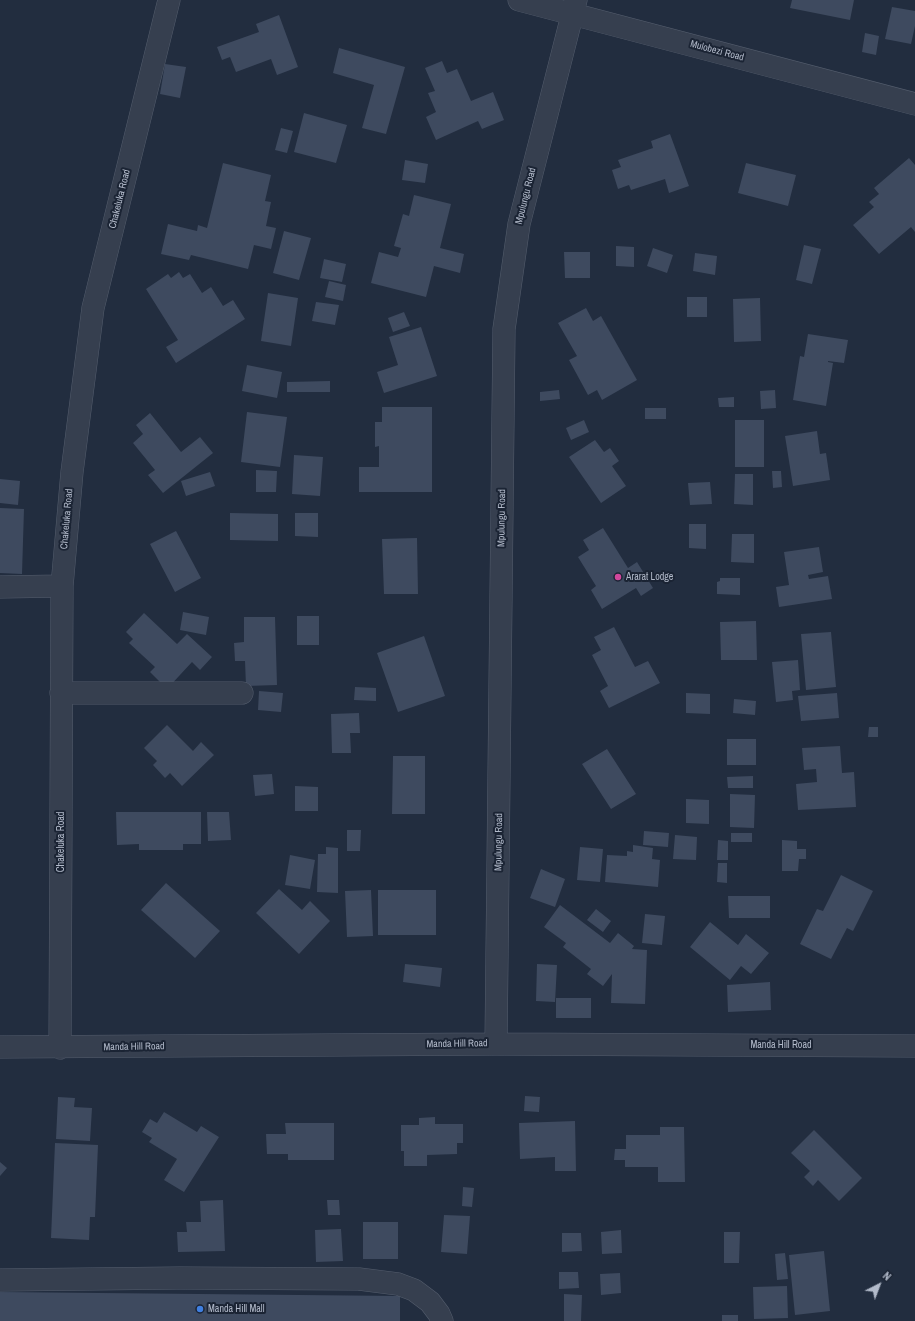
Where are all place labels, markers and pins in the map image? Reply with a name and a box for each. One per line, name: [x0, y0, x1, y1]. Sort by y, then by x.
place label: Ararat Lodge: [626, 571, 673, 583]
marker: Ararat Lodge: [613, 572, 623, 582]
place label: Manda Hill Mall: [208, 1303, 264, 1315]
marker: Manda Hill Mall: [195, 1304, 205, 1314]

